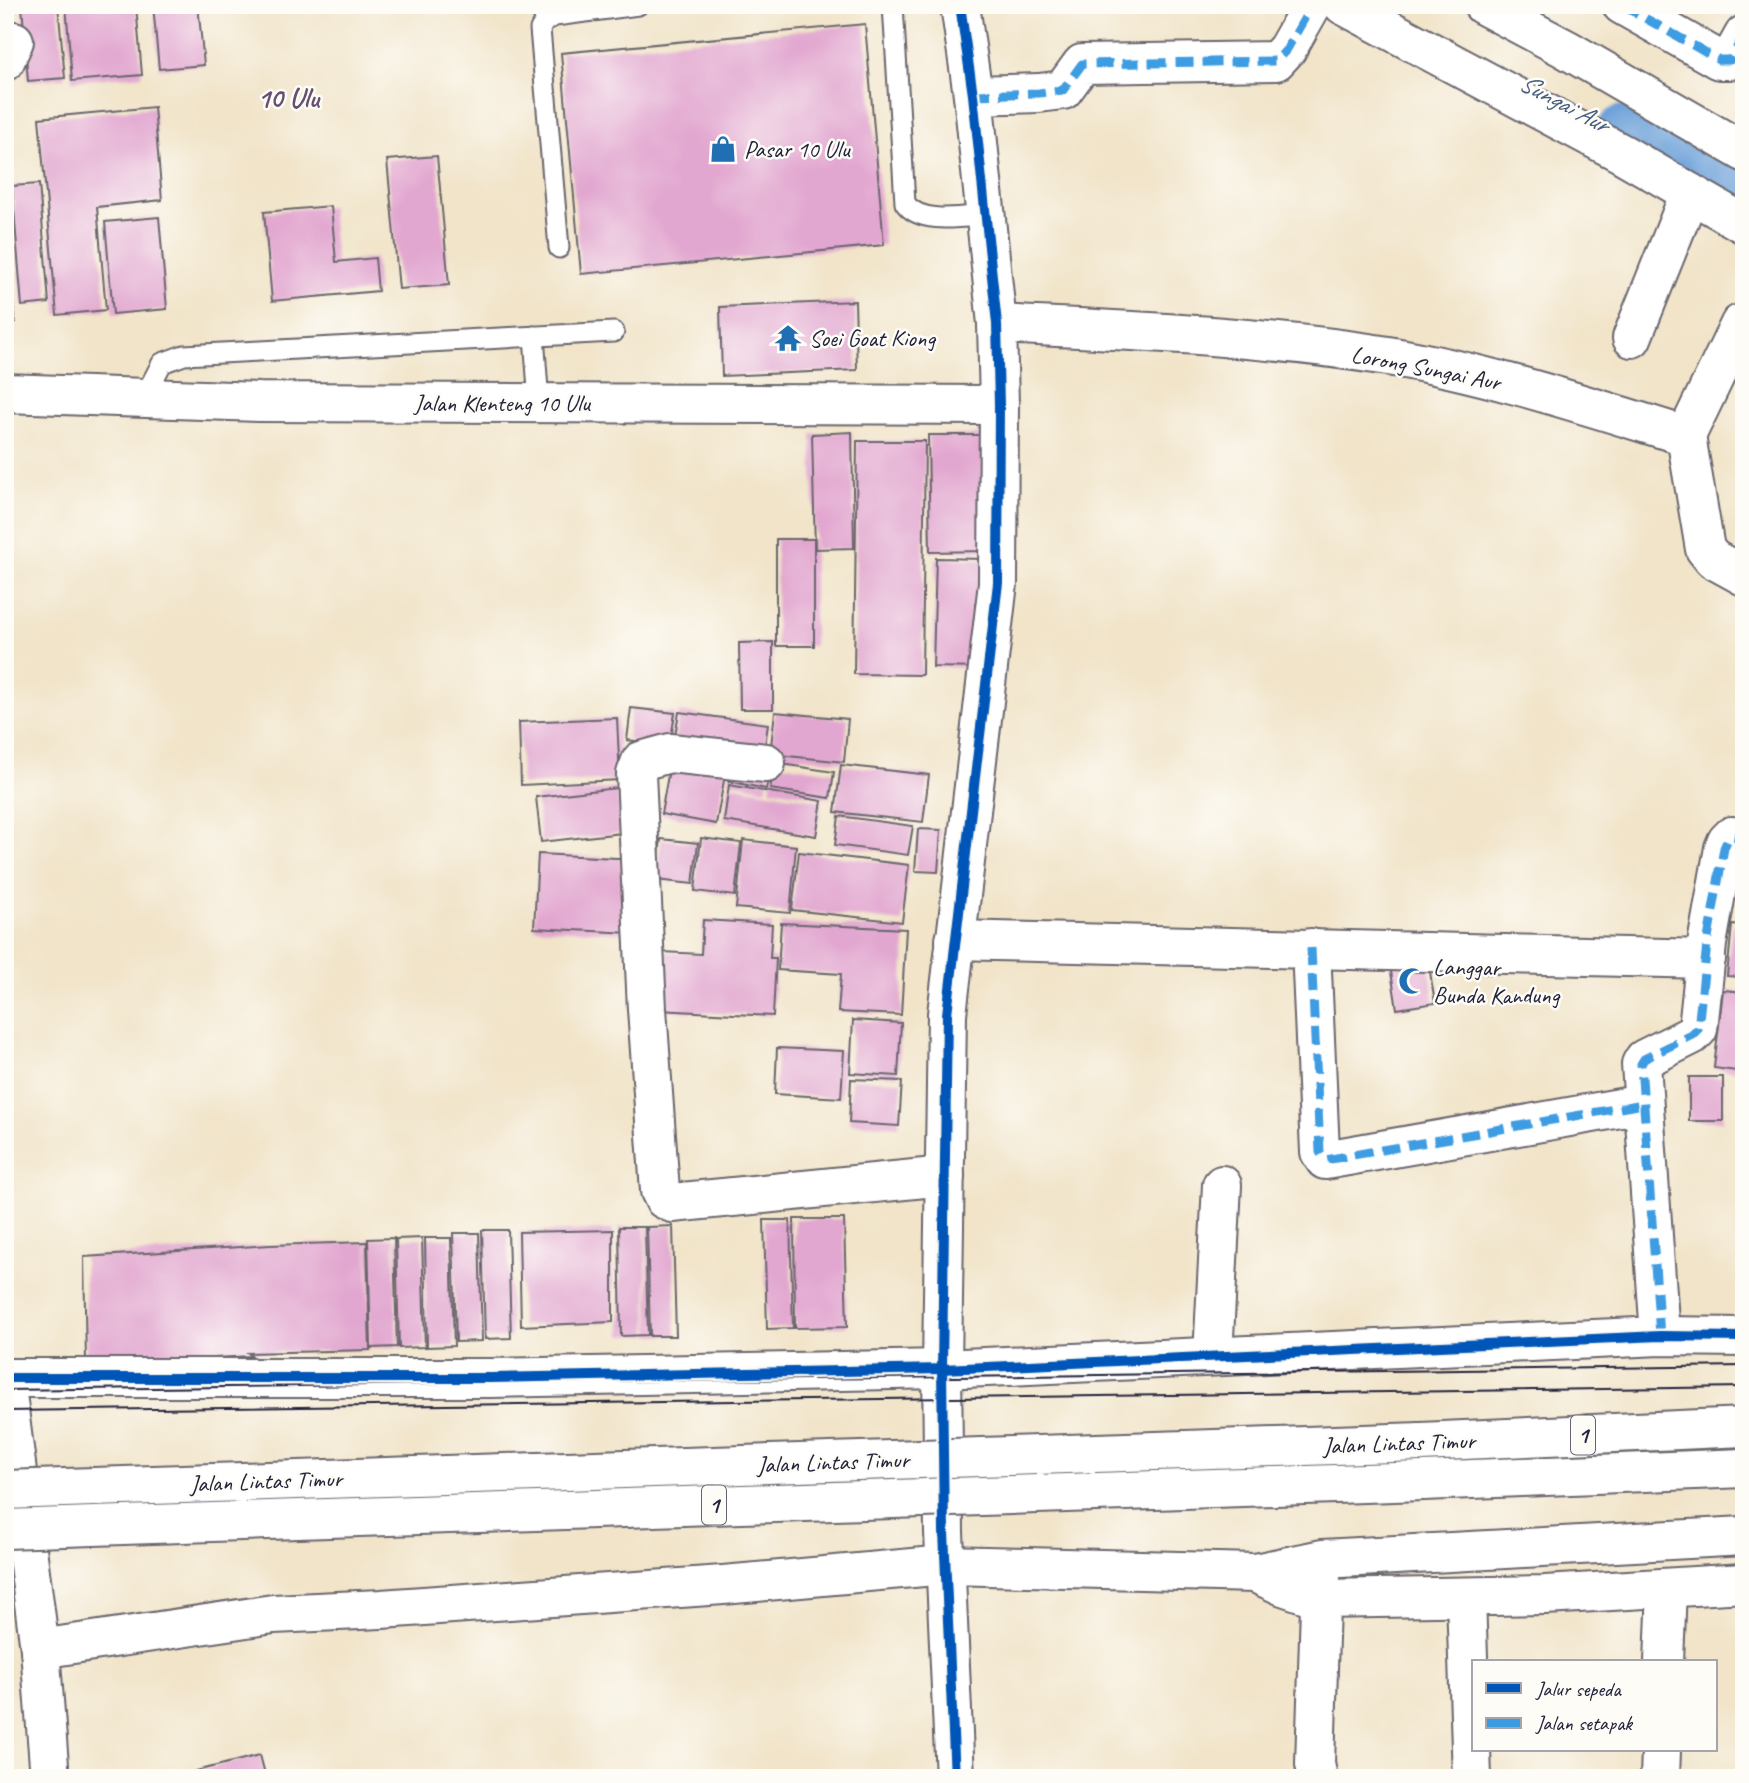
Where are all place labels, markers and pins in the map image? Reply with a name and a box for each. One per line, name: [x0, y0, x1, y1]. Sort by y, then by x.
shop icon: Pasar 10 Ulu: [708, 134, 738, 164]
place label: Pasar 10 Ulu: [744, 134, 852, 164]
temple icon: Soei Goat Kiong: [773, 323, 803, 353]
place label: Soei Goat Kiong: [809, 323, 936, 353]
place label: Langgar Bunda Kandung: [1433, 952, 1561, 1010]
mosque icon: Langgar Bunda Kandung: [1397, 966, 1427, 996]

